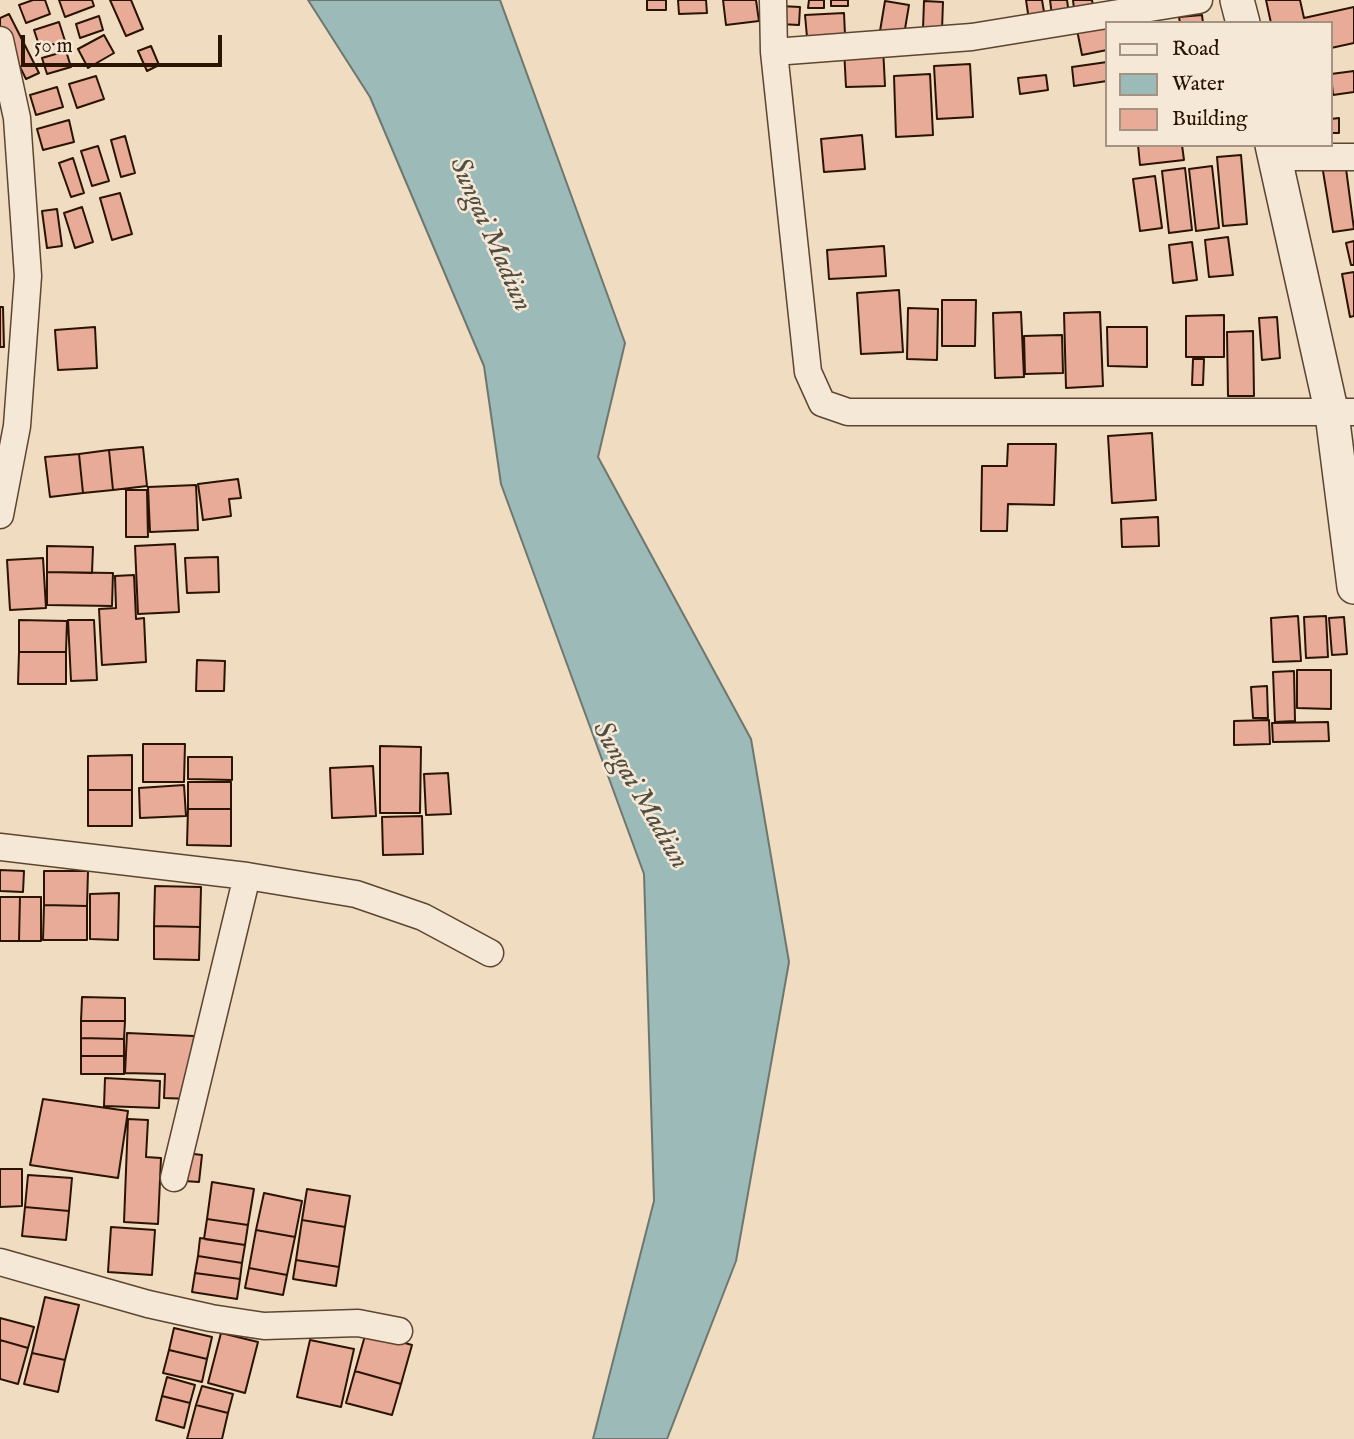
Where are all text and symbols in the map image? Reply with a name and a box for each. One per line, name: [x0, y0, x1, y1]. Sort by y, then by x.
scale bar: [24, 21, 226, 65]
legend: [1106, 21, 1333, 147]
text: 50 m: [34, 33, 73, 60]
text: Road: [1172, 36, 1219, 63]
text: Water: [1172, 71, 1224, 98]
text: Building: [1172, 106, 1247, 133]
water label: Sungai Madiun: [440, 153, 538, 317]
water label: Sungai Madiun: [583, 716, 695, 876]

